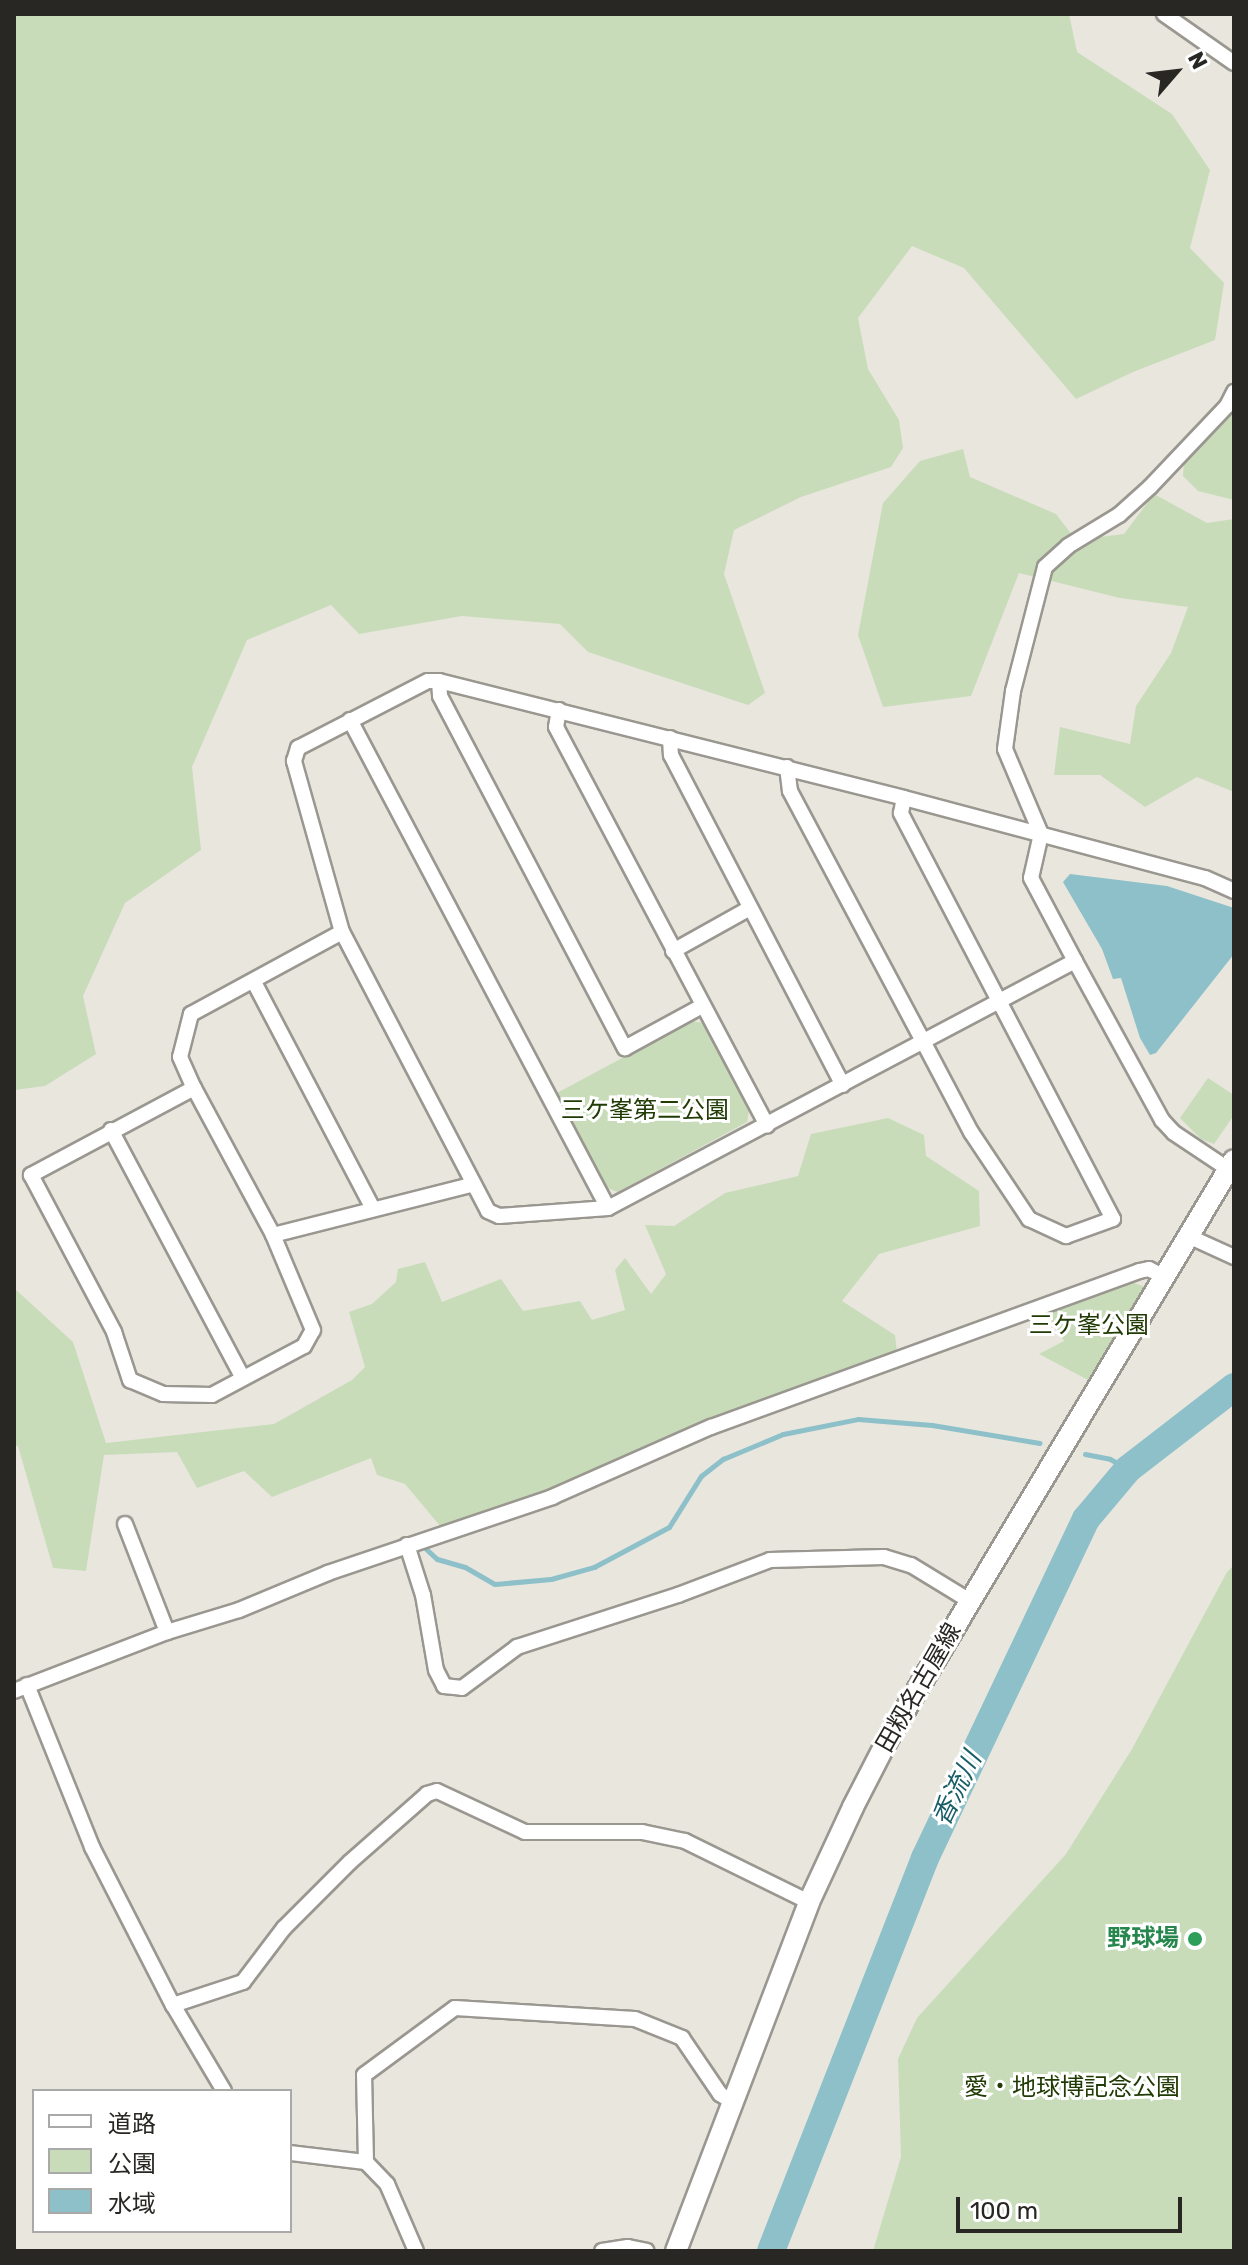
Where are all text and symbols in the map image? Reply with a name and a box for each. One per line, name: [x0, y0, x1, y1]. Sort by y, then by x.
north arrow: [1136, 32, 1216, 112]
text: N: [1182, 47, 1213, 74]
park label: 三ケ峯第二公園: [561, 1097, 729, 1125]
park label: 三ケ峯公園: [1029, 1312, 1149, 1340]
street label: 田籾名古屋線: [871, 1618, 967, 1758]
water label: 香流川: [926, 1747, 988, 1831]
place label: 野球場: [1107, 1925, 1179, 1953]
marker: 野球場: [1186, 1930, 1204, 1948]
park label: 愛・地球博記念公園: [964, 2074, 1180, 2102]
legend: [32, 2089, 292, 2233]
text: 道路: [108, 2110, 156, 2138]
text: 公園: [108, 2150, 156, 2178]
scale bar: [960, 2181, 1186, 2231]
text: 水域: [108, 2190, 156, 2218]
text: 100 m: [970, 2197, 1038, 2225]

